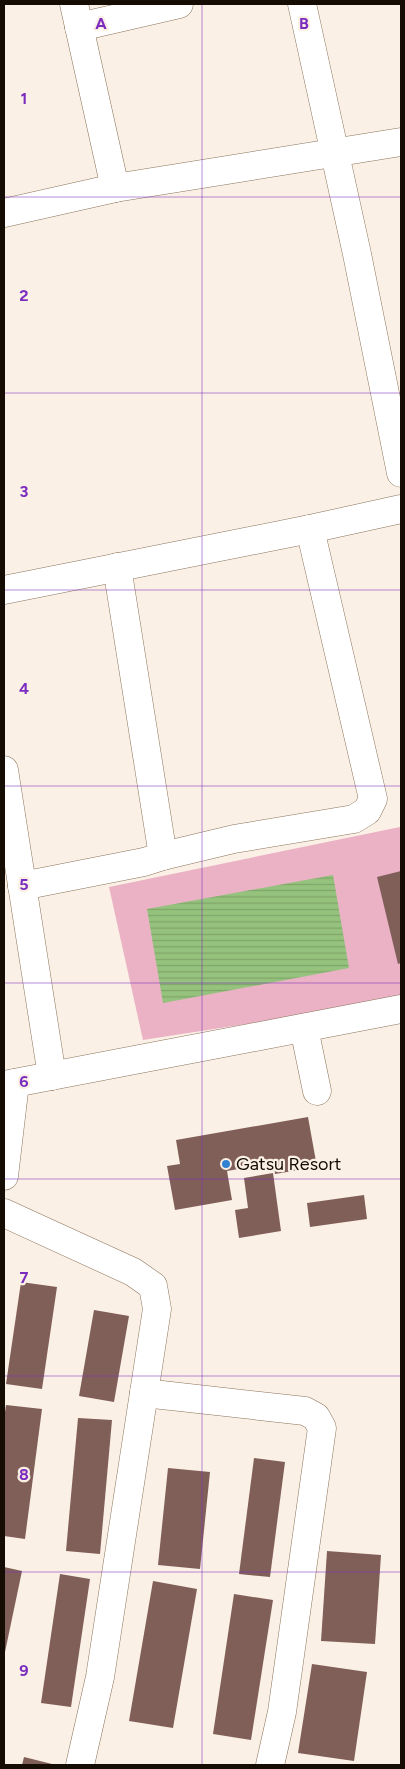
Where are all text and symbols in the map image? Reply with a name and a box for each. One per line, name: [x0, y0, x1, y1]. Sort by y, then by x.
text: A: [95, 14, 107, 33]
text: B: [299, 14, 309, 33]
text: 1: [21, 89, 27, 108]
text: 2: [19, 286, 29, 305]
text: 3: [20, 482, 29, 501]
text: 4: [19, 679, 29, 698]
text: 5: [19, 875, 29, 894]
text: 6: [19, 1072, 29, 1091]
place label: Gatsu Resort: [236, 1153, 342, 1175]
marker: Gatsu Resort: [220, 1158, 232, 1170]
text: 7: [20, 1268, 29, 1287]
text: 8: [19, 1465, 29, 1484]
text: 9: [19, 1661, 29, 1680]

